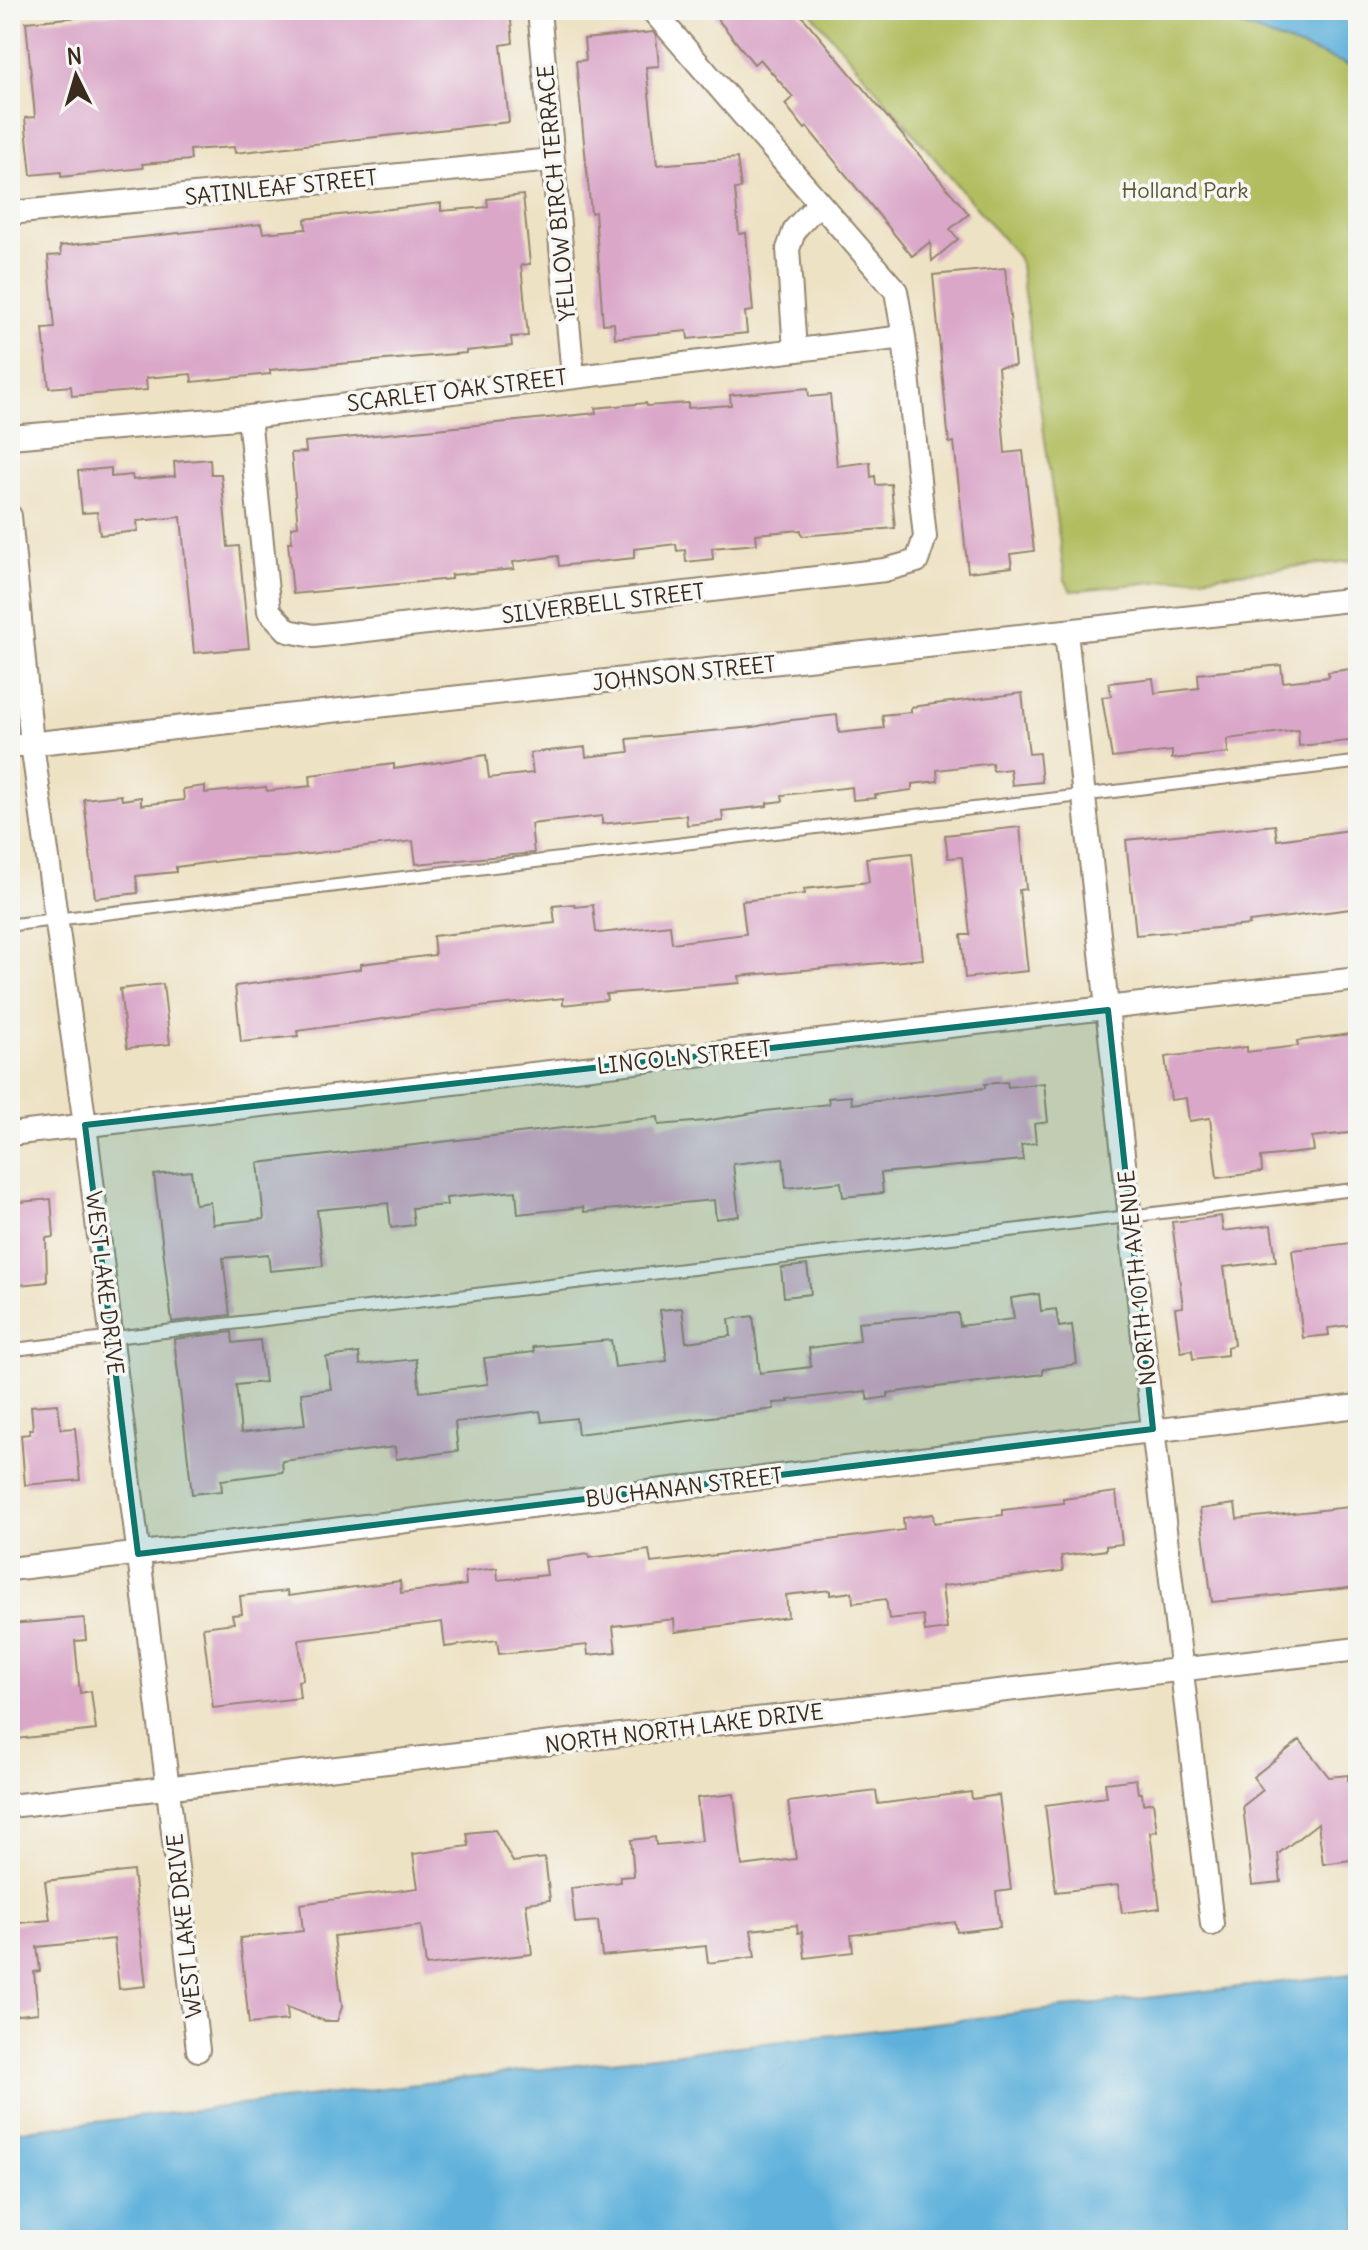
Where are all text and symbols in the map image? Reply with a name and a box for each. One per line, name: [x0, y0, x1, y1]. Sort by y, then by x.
north arrow: [36, 36, 116, 116]
text: N: [65, 41, 83, 71]
street label: YELLOW BIRCH TERRACE: [531, 64, 581, 322]
street label: SATINLEAF STREET: [183, 163, 379, 211]
park label: Holland Park: [1122, 176, 1248, 204]
street label: SCARLET OAK STREET: [345, 363, 569, 417]
street label: SILVERBELL STREET: [500, 577, 706, 629]
street label: JOHNSON STREET: [591, 649, 777, 697]
street label: LINCOLN STREET: [595, 1034, 773, 1080]
street label: NORTH 10TH AVENUE: [1112, 1169, 1162, 1387]
street label: WEST LAKE DRIVE: [80, 1189, 130, 1377]
street label: BUCHANAN STREET: [584, 1461, 784, 1513]
street label: NORTH NORTH LAKE DRIVE: [543, 1697, 825, 1759]
street label: WEST LAKE DRIVE: [160, 1832, 208, 2020]

